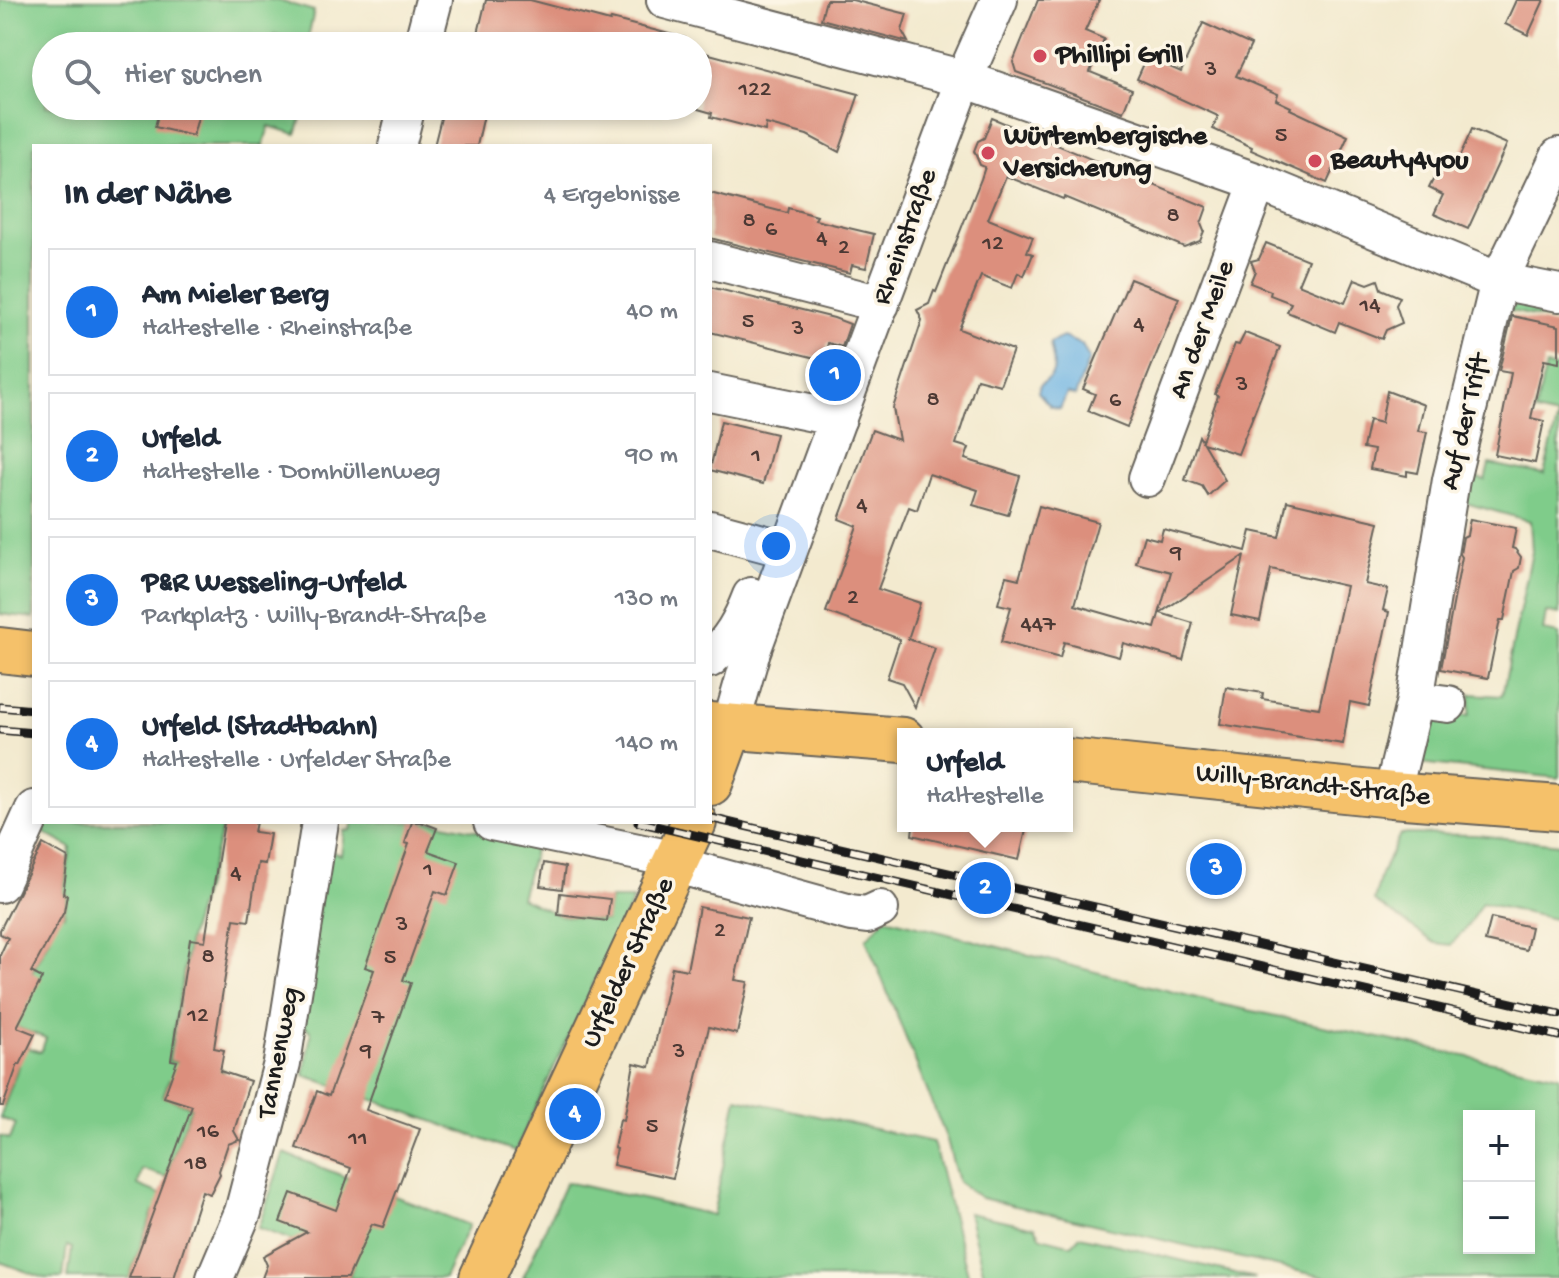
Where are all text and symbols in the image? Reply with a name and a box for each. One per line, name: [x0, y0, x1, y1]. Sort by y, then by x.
search box: [32, 32, 712, 120]
place label: Phillipi Grill: [1054, 40, 1183, 73]
marker: Phillipi Grill: [1031, 47, 1049, 65]
icon: search: [60, 54, 104, 98]
house number: 3: [1204, 56, 1217, 85]
text: Hier suchen: [124, 59, 262, 94]
house number: 122: [737, 76, 772, 105]
place label: Würtembergische Versicherung: [1002, 121, 1209, 186]
house number: 5: [1275, 122, 1287, 151]
marker: Würtembergische Versicherung: [979, 144, 997, 162]
place label: Beauty4you: [1330, 145, 1469, 178]
marker: Beauty4you: [1306, 152, 1324, 170]
street label: Rheinstraße: [866, 164, 946, 309]
text: In der Nähe: [64, 176, 231, 216]
text: 4 Ergebnisse: [544, 181, 680, 212]
house number: 8: [1166, 202, 1180, 231]
house number: 8: [742, 207, 756, 236]
house number: 6: [765, 216, 778, 245]
house number: 4: [816, 225, 828, 254]
house number: 12: [981, 230, 1004, 259]
house number: 2: [838, 234, 850, 263]
street label: An der Meile: [1163, 256, 1243, 403]
text: Am Mieler Berg: [142, 279, 329, 314]
house number: 14: [1358, 292, 1381, 321]
text: 1: [87, 297, 97, 328]
text: 40 m: [626, 297, 678, 328]
house number: 5: [742, 308, 754, 337]
house number: 4: [1133, 311, 1145, 340]
text: Haltestelle · Rheinstraße: [142, 314, 412, 345]
house number: 3: [791, 315, 804, 344]
pin: 1: [809, 345, 861, 405]
street label: Auf der Trift: [1434, 348, 1498, 493]
house number: 3: [1235, 371, 1248, 400]
house number: 8: [926, 386, 940, 415]
house number: 6: [1109, 387, 1122, 416]
text: Urfeld: [142, 423, 219, 458]
text: 2: [86, 441, 98, 472]
text: 90 m: [626, 441, 678, 472]
house number: 1: [750, 442, 761, 471]
text: Haltestelle · Domhüllenweg: [142, 458, 441, 489]
house number: 4: [856, 492, 868, 521]
your location: [756, 526, 796, 566]
house number: 9: [1169, 539, 1182, 568]
text: P&R Wesseling-Urfeld: [142, 567, 404, 602]
house number: 2: [847, 584, 859, 613]
text: 3: [85, 585, 99, 616]
text: 130 m: [615, 585, 678, 616]
text: Parkplatz · Willy-Brandt-Straße: [142, 602, 486, 633]
house number: 447: [1020, 611, 1056, 640]
text: Urfeld (Stadtbahn): [142, 711, 378, 746]
popup: [897, 728, 1073, 832]
text: 4: [86, 729, 98, 760]
text: 140 m: [616, 729, 678, 760]
text: Haltestelle · Urfelder Straße: [142, 746, 451, 777]
text: Urfeld: [926, 747, 1003, 782]
street label: Willy-Brandt-Straße: [1194, 757, 1433, 815]
text: Haltestelle: [926, 782, 1044, 813]
pin: 3: [1190, 839, 1242, 899]
house number: 1: [422, 856, 433, 885]
pin: 2: [959, 858, 1011, 918]
house number: 4: [230, 860, 242, 889]
street label: Urfelder Straße: [575, 872, 683, 1053]
house number: 3: [395, 911, 408, 940]
house number: 2: [714, 917, 726, 946]
house number: 8: [201, 943, 215, 972]
house number: 5: [384, 944, 396, 973]
street label: Tannenweg: [251, 985, 309, 1123]
house number: 12: [186, 1002, 209, 1031]
house number: 7: [371, 1004, 385, 1033]
house number: 9: [359, 1037, 372, 1066]
house number: 3: [672, 1038, 685, 1067]
pin: 4: [549, 1084, 601, 1144]
map controls: [1463, 1110, 1535, 1254]
button: +: [1463, 1110, 1535, 1182]
house number: 5: [646, 1113, 658, 1142]
house number: 16: [196, 1118, 220, 1147]
house number: 11: [347, 1125, 368, 1154]
house number: 18: [184, 1150, 207, 1179]
button: −: [1463, 1182, 1535, 1254]

